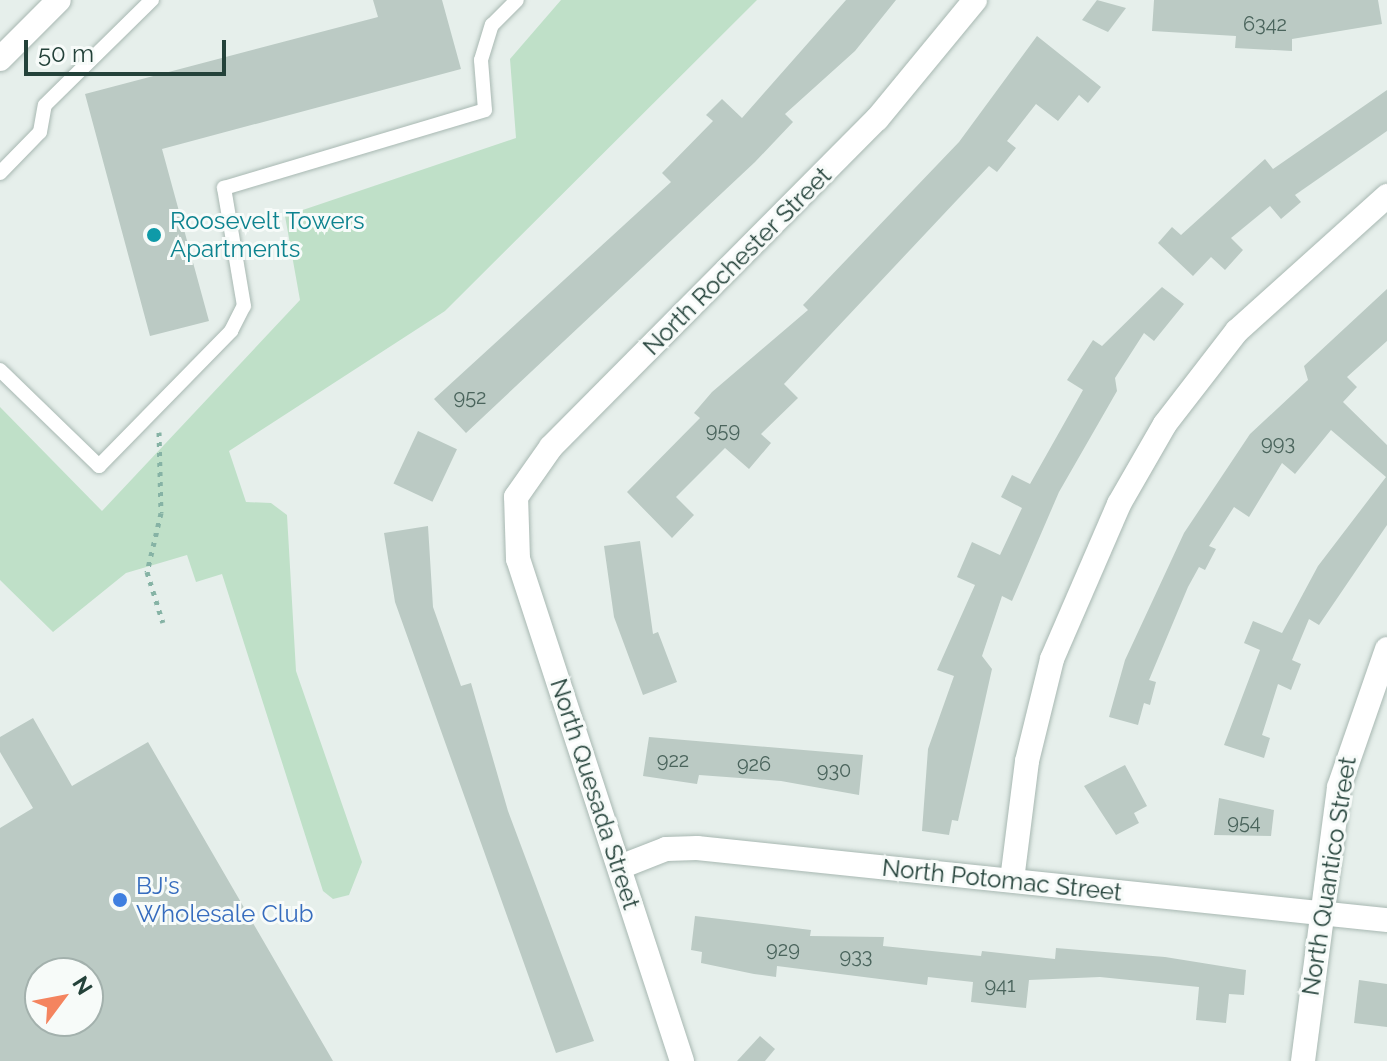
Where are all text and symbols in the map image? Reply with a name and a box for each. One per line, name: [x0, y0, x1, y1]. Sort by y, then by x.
house number: 6342: [1243, 12, 1287, 36]
scale bar: [28, 24, 230, 74]
text: 50 m: [38, 39, 94, 68]
street label: North Rochester Street: [637, 161, 837, 361]
place label: Roosevelt Towers Apartments: [170, 207, 365, 263]
marker: Roosevelt Towers Apartments: [145, 226, 163, 244]
house number: 952: [453, 385, 487, 409]
house number: 959: [706, 418, 740, 442]
house number: 993: [1261, 431, 1295, 455]
street label: North Quesada Street: [544, 675, 646, 913]
house number: 922: [657, 748, 689, 772]
house number: 926: [737, 752, 771, 776]
street label: North Quantico Street: [1296, 754, 1362, 998]
house number: 930: [817, 758, 851, 782]
house number: 954: [1227, 810, 1261, 834]
street label: North Potomac Street: [881, 853, 1123, 907]
place label: BJ's Wholesale Club: [136, 872, 313, 928]
marker: BJ's Wholesale Club: [111, 891, 129, 909]
house number: 929: [766, 937, 800, 961]
house number: 933: [839, 944, 873, 968]
north arrow: [24, 957, 104, 1037]
text: N: [67, 971, 98, 999]
house number: 941: [984, 973, 1016, 997]

